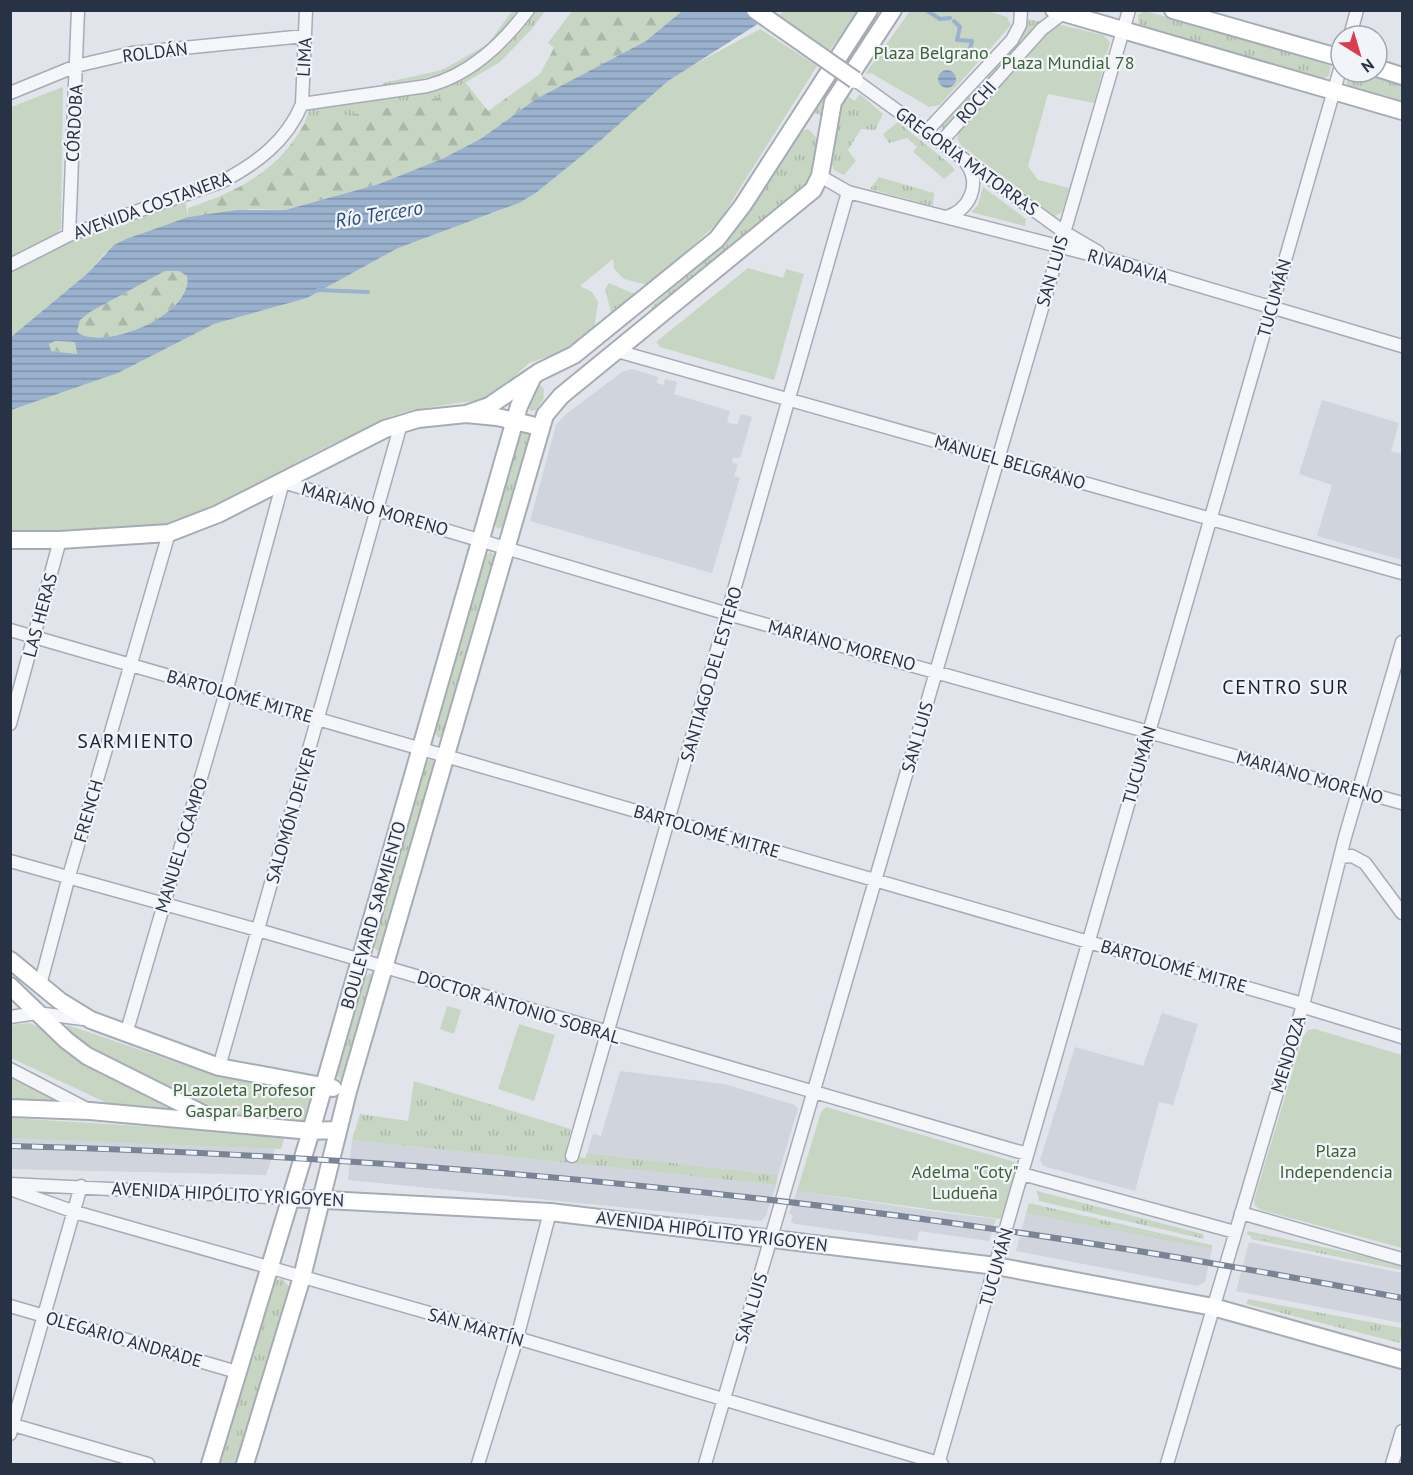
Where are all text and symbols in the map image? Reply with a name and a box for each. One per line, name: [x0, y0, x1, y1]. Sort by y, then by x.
north arrow: [1329, 24, 1389, 84]
street label: LIMA: [291, 36, 317, 77]
street label: ROLDÁN: [121, 37, 189, 67]
park label: Plaza Belgrano: [873, 41, 989, 64]
park label: Plaza Mundial 78: [1002, 51, 1134, 74]
text: N: [1358, 55, 1378, 77]
street label: ROCHI: [951, 76, 1001, 128]
street label: CÓRDOBA: [60, 83, 88, 163]
street label: GREGORIA MATORRAS: [891, 101, 1043, 221]
street label: AVENIDA COSTANERA: [70, 166, 235, 244]
water label: Río Tercero: [333, 194, 425, 234]
street label: SAN LUIS: [1031, 233, 1073, 309]
street label: RIVADAVIA: [1085, 244, 1171, 289]
street label: TUCUMÁN: [1252, 256, 1296, 340]
street label: MANUEL BELGRANO: [932, 429, 1088, 495]
street label: MARIANO MORENO: [299, 477, 451, 541]
street label: LAS HERAS: [18, 570, 62, 660]
street label: SANTIAGO DEL ESTERO: [675, 584, 747, 764]
street label: MARIANO MORENO: [766, 614, 918, 676]
street label: BARTOLOMÉ MITRE: [164, 664, 316, 728]
district label: CENTRO SUR: [1222, 674, 1350, 700]
street label: SAN LUIS: [896, 699, 938, 775]
street label: TUCUMÁN: [1117, 723, 1161, 807]
district label: SARMIENTO: [77, 728, 195, 754]
street label: SALOMÓN DEIVER: [260, 744, 322, 886]
street label: MARIANO MORENO: [1234, 745, 1386, 809]
street label: MANUEL OCAMPO: [149, 774, 213, 916]
street label: FRENCH: [68, 777, 108, 845]
street label: BARTOLOMÉ MITRE: [631, 799, 783, 863]
street label: BOULEVARD SARMIENTO: [335, 818, 411, 1012]
street label: BARTOLOMÉ MITRE: [1098, 934, 1250, 998]
street label: DOCTOR ANTONIO SOBRAL: [415, 965, 623, 1049]
street label: MENDOZA: [1265, 1012, 1311, 1095]
park label: PLazoleta Profesor Gaspar Barbero: [173, 1078, 315, 1122]
park label: Plaza Independencia: [1279, 1139, 1393, 1183]
park label: Adelma "Coty" Ludueña: [912, 1160, 1018, 1204]
street label: AVENIDA HIPÓLITO YRIGOYEN: [111, 1176, 345, 1212]
street label: AVENIDA HIPÓLITO YRIGOYEN: [595, 1205, 829, 1257]
street label: TUCUMÁN: [974, 1225, 1018, 1309]
street label: SAN LUIS: [729, 1270, 773, 1346]
street label: SAN MARTÍN: [425, 1302, 527, 1352]
street label: OLEGARIO ANDRADE: [43, 1306, 205, 1372]

